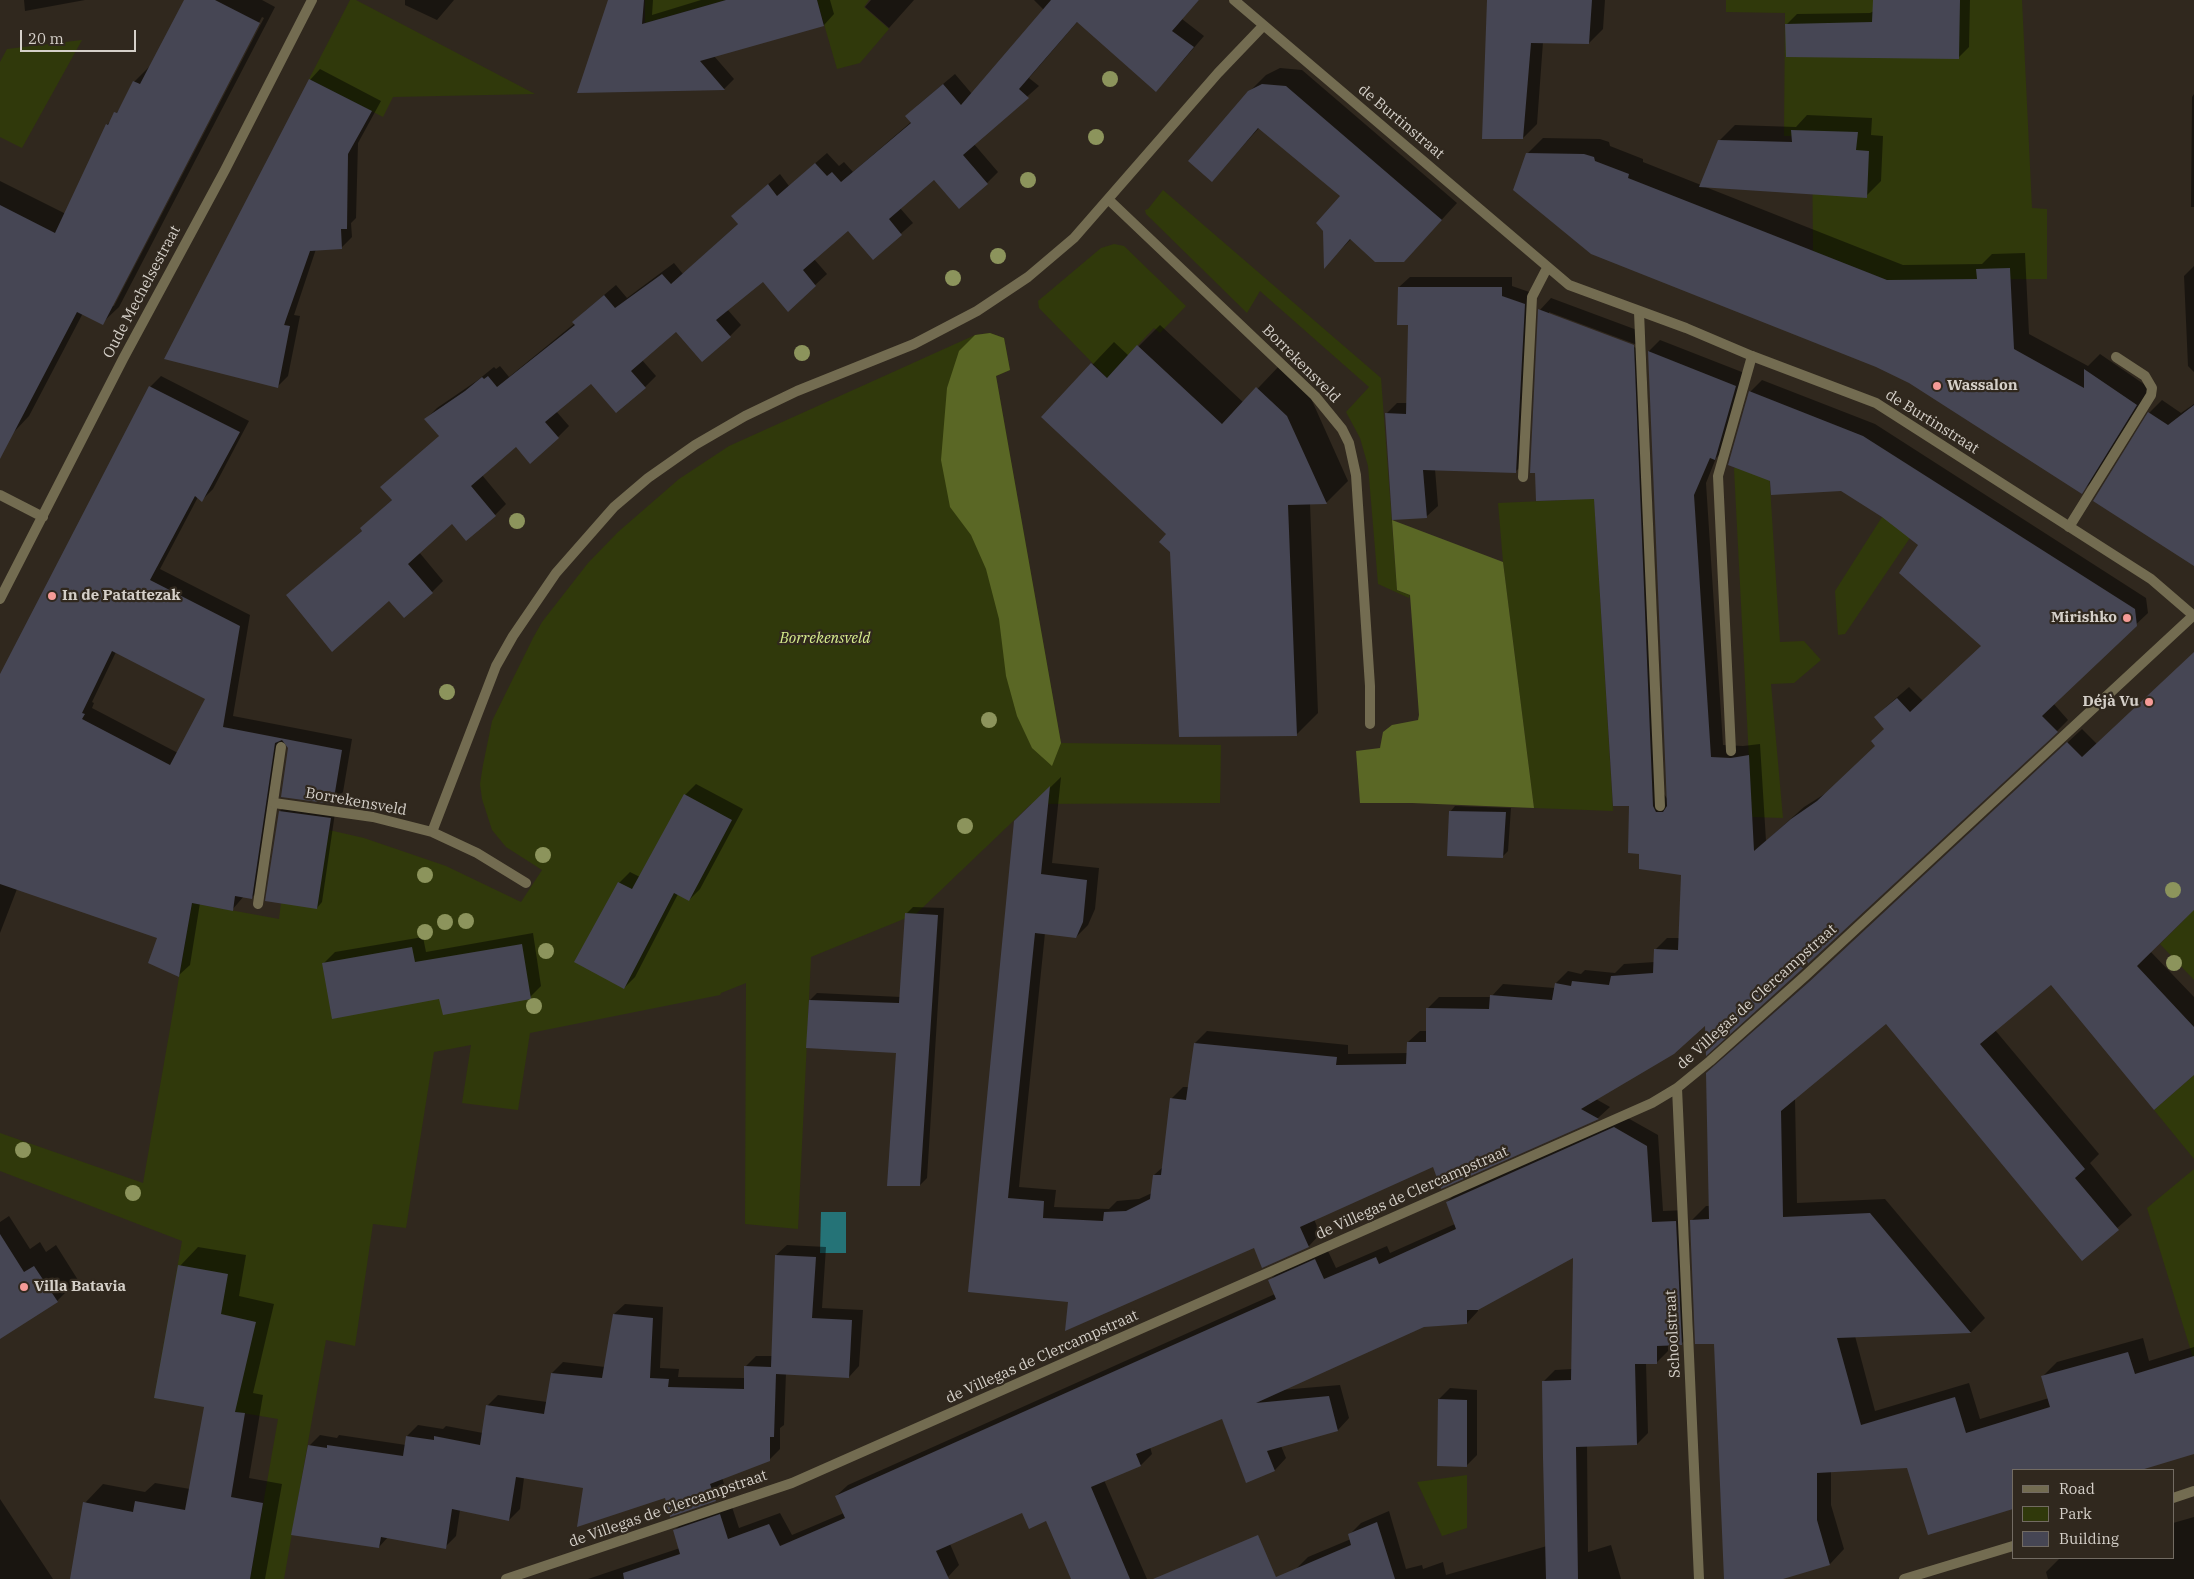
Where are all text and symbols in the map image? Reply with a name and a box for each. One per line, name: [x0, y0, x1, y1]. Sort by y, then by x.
scale bar: [22, 20, 139, 52]
text: 20 m: [28, 29, 64, 48]
street label: de Burtinstraat: [1354, 81, 1448, 163]
street label: Oude Mechelsestraat: [99, 223, 185, 361]
street label: Borrekensveld: [1258, 321, 1344, 407]
place label: Wassalon: [1947, 377, 2018, 395]
marker: Wassalon: [1931, 380, 1943, 392]
street label: de Burtinstraat: [1882, 386, 1982, 458]
place label: In de Patattezak: [62, 587, 181, 605]
marker: In de Patattezak: [46, 590, 58, 602]
place label: Mirishko: [2051, 609, 2117, 627]
marker: Mirishko: [2121, 612, 2133, 624]
park label: Borrekensveld: [780, 630, 870, 648]
place label: Déjà Vu: [2082, 693, 2139, 711]
marker: Déjà Vu: [2143, 696, 2155, 708]
street label: Borrekensveld: [304, 784, 408, 820]
street label: de Villegas de Clercampstraat: [1673, 920, 1841, 1074]
street label: de Villegas de Clercampstraat: [1313, 1142, 1511, 1244]
place label: Villa Batavia: [34, 1278, 126, 1296]
marker: Villa Batavia: [18, 1281, 30, 1293]
street label: Schoolstraat: [1662, 1290, 1684, 1378]
street label: de Villegas de Clercampstraat: [943, 1306, 1141, 1408]
street label: de Villegas de Clercampstraat: [566, 1467, 770, 1551]
legend: [2012, 1469, 2174, 1559]
text: Road: [2059, 1479, 2095, 1498]
text: Park: [2059, 1504, 2092, 1523]
text: Building: [2059, 1529, 2119, 1548]

